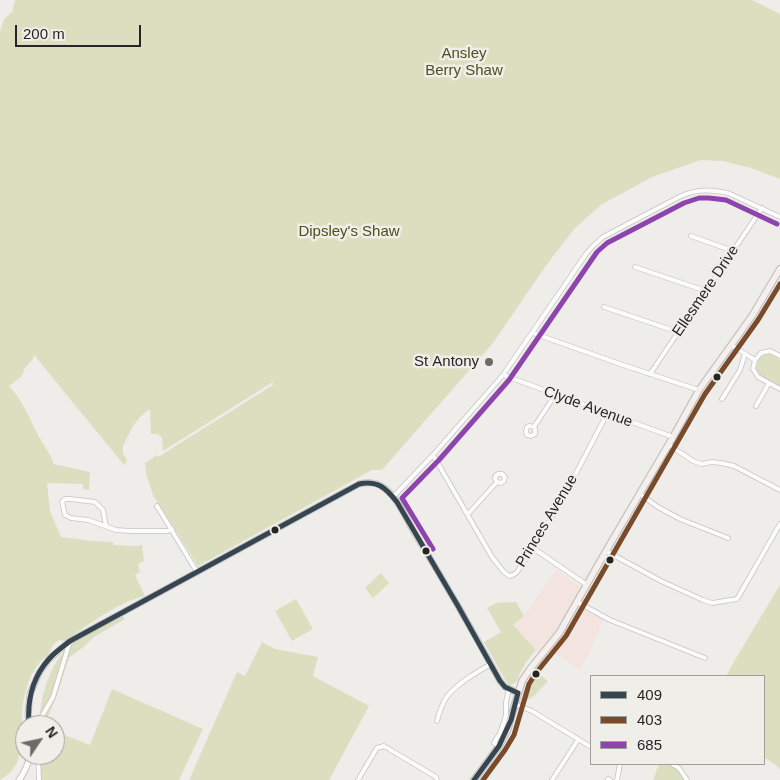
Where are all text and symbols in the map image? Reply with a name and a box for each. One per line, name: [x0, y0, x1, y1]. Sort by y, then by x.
scale bar: [18, 15, 144, 47]
text: 200 m: [23, 25, 65, 42]
park label: Ansley Berry Shaw: [425, 45, 503, 80]
park label: Dipsley's Shaw: [298, 223, 400, 241]
street label: Ellesmere Drive: [669, 242, 743, 340]
place label: St Antony: [414, 353, 479, 371]
marker: St Antony: [483, 356, 495, 368]
unlabelled marker: [712, 372, 722, 382]
street label: Clyde Avenue: [541, 383, 635, 431]
street label: Princes Avenue: [512, 471, 582, 571]
unlabelled marker: [270, 525, 280, 535]
unlabelled marker: [421, 546, 431, 556]
unlabelled marker: [605, 555, 615, 565]
unlabelled marker: [531, 669, 541, 679]
legend: [590, 675, 765, 765]
text: 409: [637, 686, 662, 703]
text: 403: [637, 711, 662, 728]
north arrow: [15, 715, 65, 765]
text: N: [42, 724, 61, 741]
text: 685: [637, 736, 662, 753]

